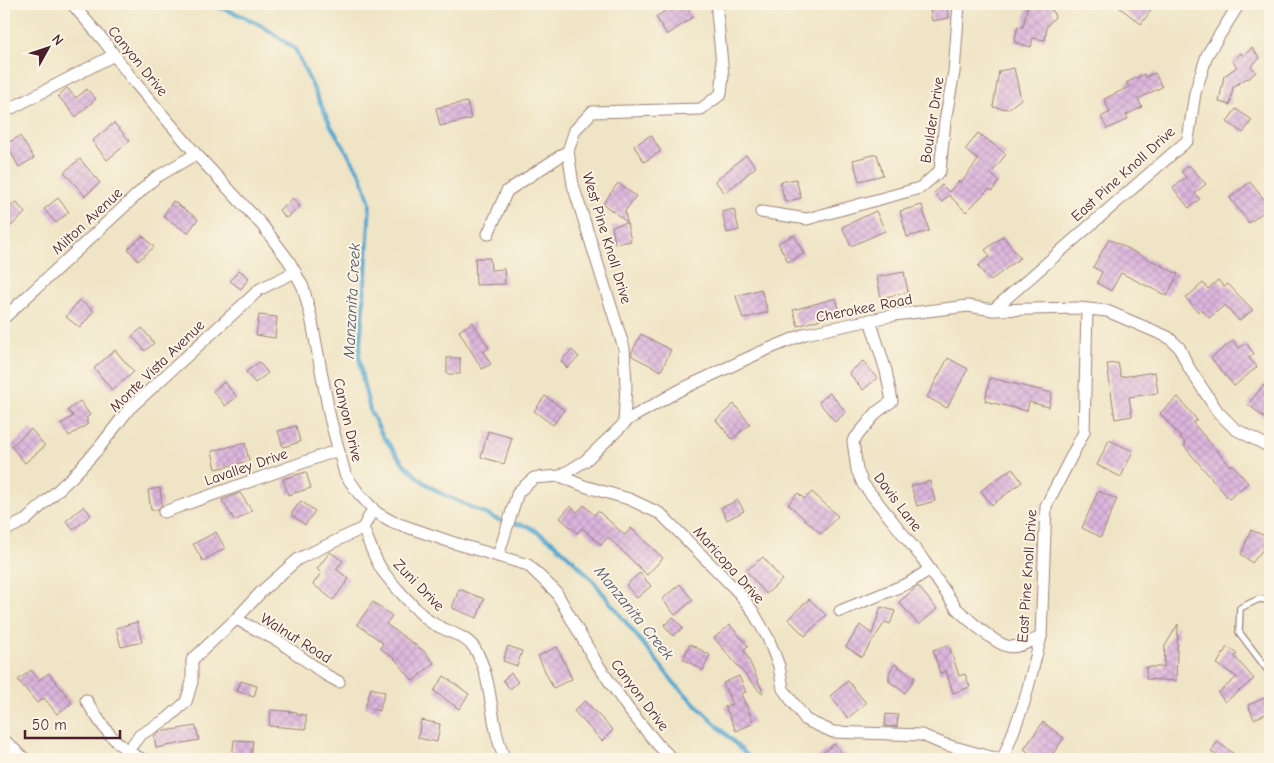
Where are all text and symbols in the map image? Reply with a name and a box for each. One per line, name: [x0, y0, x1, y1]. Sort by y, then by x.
north arrow: [22, 22, 72, 72]
street label: Canyon Drive: [104, 22, 172, 100]
text: N: [48, 31, 67, 49]
street label: Boulder Drive: [916, 75, 948, 164]
street label: East Pine Knoll Drive: [1067, 122, 1179, 225]
street label: West Pine Knoll Drive: [578, 170, 636, 306]
street label: Milton Avenue: [48, 183, 126, 258]
water label: Manzanita Creek: [340, 243, 364, 360]
street label: Cherokee Road: [814, 290, 914, 326]
street label: Monte Vista Avenue: [106, 316, 209, 416]
street label: Canyon Drive: [330, 376, 366, 464]
street label: Lavalley Drive: [202, 444, 290, 490]
street label: Davis Lane: [870, 469, 926, 535]
street label: East Pine Knoll Drive: [1013, 508, 1041, 643]
street label: Maricopa Drive: [690, 523, 769, 608]
street label: Zuni Drive: [390, 555, 449, 615]
water label: Manzanita Creek: [590, 562, 678, 664]
street label: Walnut Road: [257, 609, 335, 667]
street label: Canyon Drive: [607, 656, 673, 735]
scale bar: [25, 708, 120, 740]
text: 50 m: [32, 716, 67, 734]

